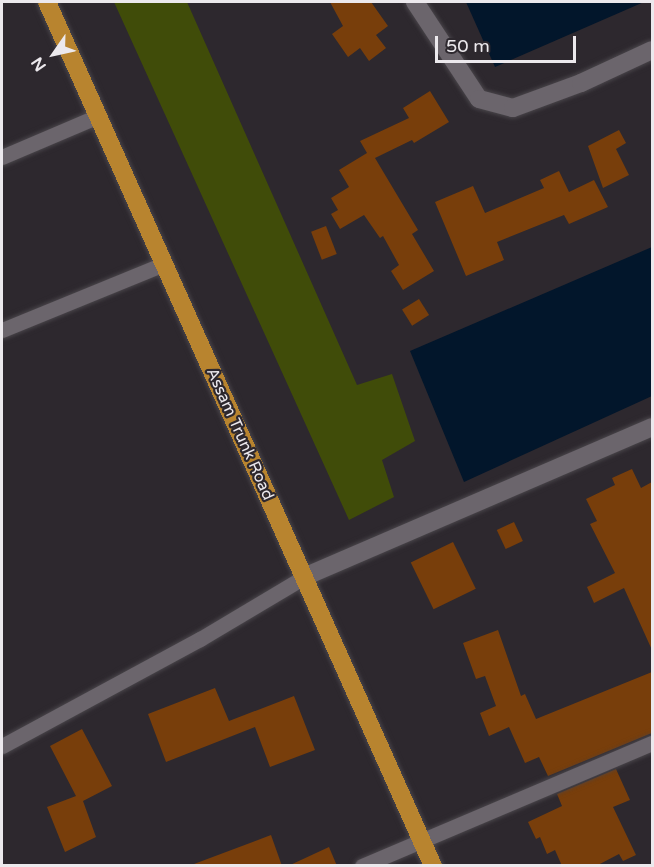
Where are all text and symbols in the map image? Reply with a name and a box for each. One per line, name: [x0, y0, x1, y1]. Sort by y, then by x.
north arrow: [24, 24, 84, 84]
scale bar: [438, 24, 579, 62]
text: 50 m: [446, 35, 490, 57]
text: N: [27, 53, 51, 75]
street label: Assam Trunk Road: [202, 365, 278, 503]

